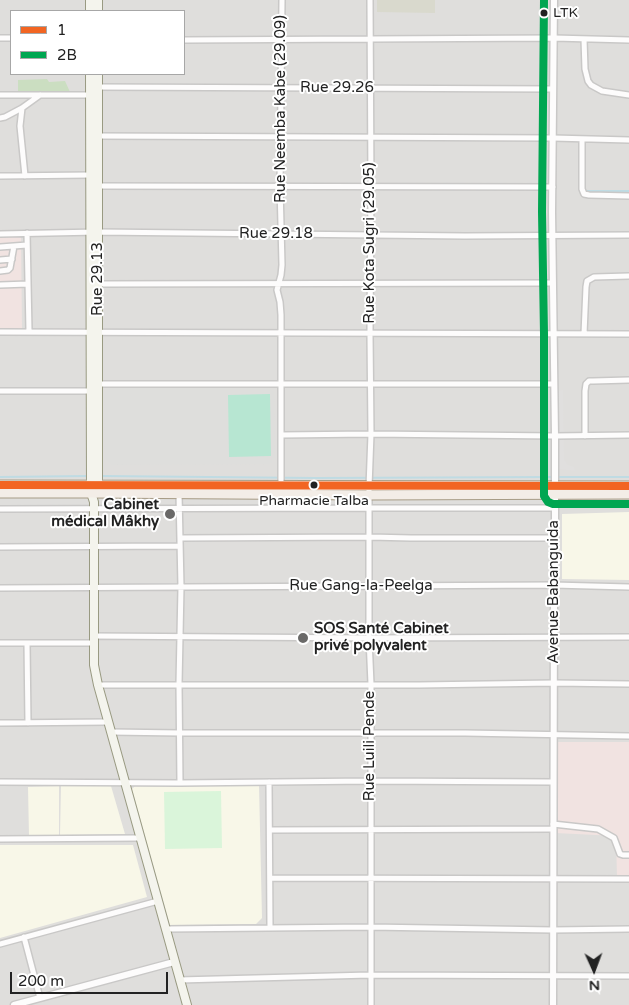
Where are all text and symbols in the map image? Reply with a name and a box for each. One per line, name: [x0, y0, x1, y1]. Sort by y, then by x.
place label: LTK: [553, 5, 578, 21]
marker: LTK: [539, 8, 549, 18]
legend: [10, 10, 185, 75]
street label: Rue Neemba Kabe (29.09): [272, 15, 290, 203]
text: 1: [57, 21, 66, 39]
text: 2B: [57, 46, 77, 64]
street label: Rue 29.26: [300, 79, 374, 97]
street label: Rue Kota Sugri (29.05): [361, 162, 379, 324]
street label: Rue 29.18: [239, 225, 313, 243]
street label: Rue 29.13: [89, 242, 107, 316]
marker: Pharmacie Talba: [309, 480, 319, 490]
place label: Pharmacie Talba: [259, 493, 369, 509]
place label: Cabinet médical Mâkhy: [51, 496, 159, 531]
marker: Cabinet médical Mâkhy: [163, 507, 177, 521]
street label: Avenue Babanguida: [545, 520, 563, 664]
street label: Rue Gang-la-Peelga: [289, 577, 433, 595]
place label: SOS Santé Cabinet privé polyvalent: [314, 620, 449, 655]
marker: SOS Santé Cabinet privé polyvalent: [296, 631, 310, 645]
street label: Rue Luili Pende: [361, 691, 379, 801]
north arrow: [569, 945, 619, 995]
scale bar: [12, 962, 170, 994]
text: 200 m: [18, 972, 64, 990]
text: N: [589, 977, 600, 994]

